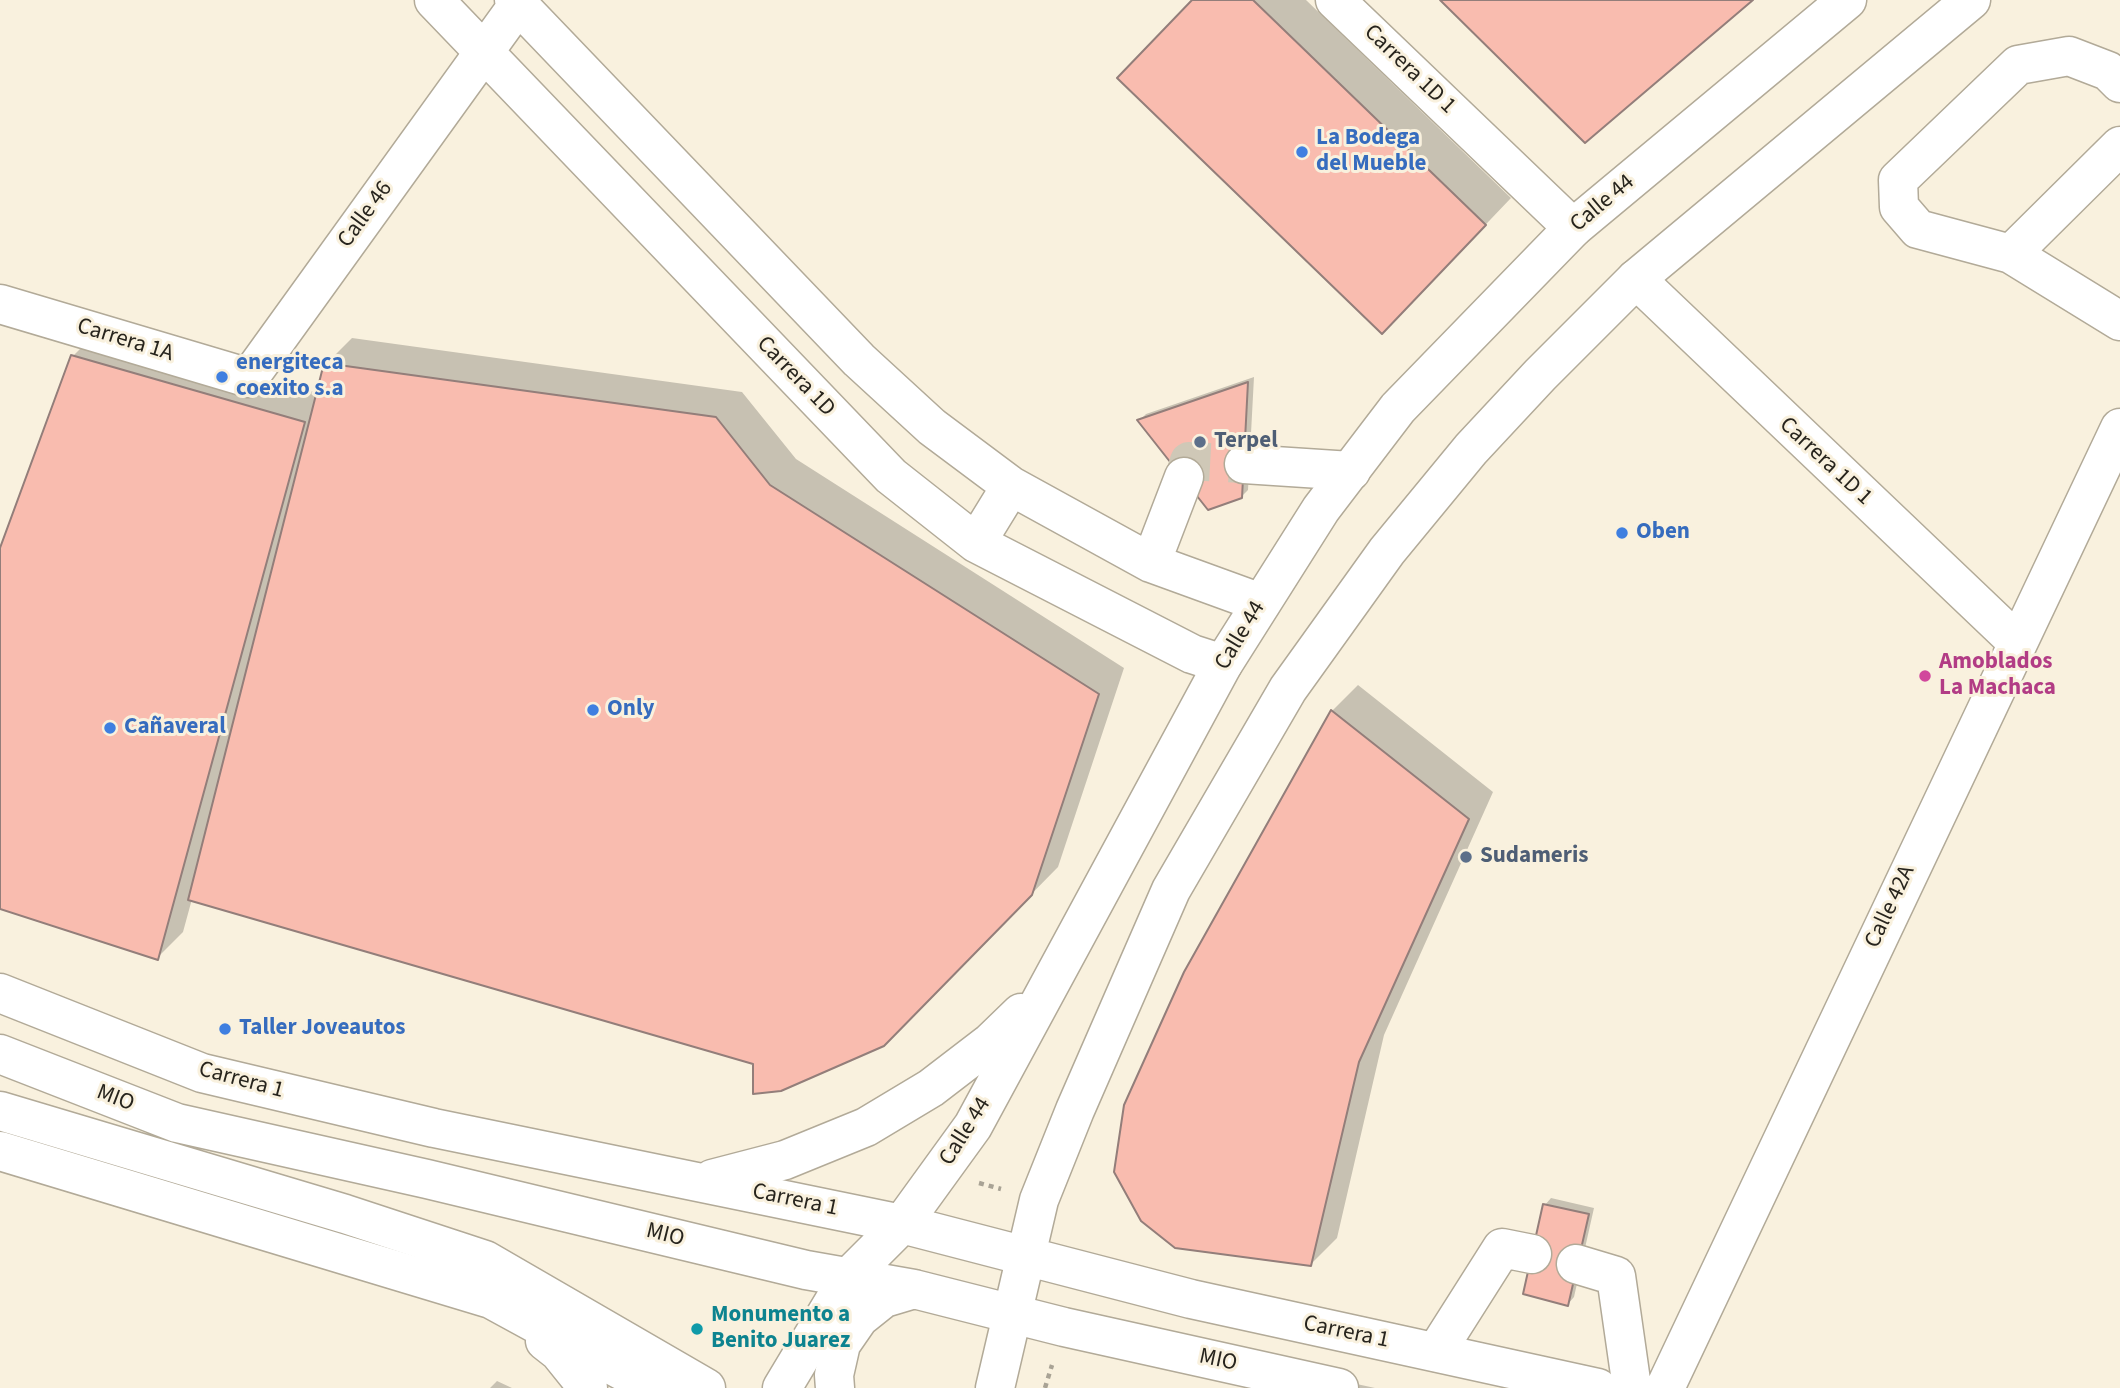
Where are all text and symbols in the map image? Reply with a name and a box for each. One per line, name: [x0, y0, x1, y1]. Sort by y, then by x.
street label: Carrera 1D 1: [1357, 19, 1461, 121]
place label: La Bodega del Mueble: [1316, 125, 1426, 179]
marker: La Bodega del Mueble: [1294, 144, 1310, 160]
street label: Calle 44: [1565, 169, 1641, 239]
street label: Calle 46: [333, 176, 399, 254]
street label: Carrera 1A: [73, 313, 177, 369]
street label: Carrera 1D: [750, 331, 840, 423]
place label: energiteca coexito s.a: [236, 350, 344, 404]
marker: energiteca coexito s.a: [214, 369, 230, 385]
street label: Carrera 1D 1: [1773, 412, 1877, 512]
place label: Terpel: [1214, 428, 1278, 456]
marker: Terpel: [1192, 434, 1208, 450]
place label: Oben: [1636, 519, 1690, 547]
marker: Oben: [1614, 525, 1630, 541]
street label: Calle 44: [1210, 597, 1272, 675]
place label: Amoblados La Machaca: [1939, 649, 2056, 703]
marker: Amoblados La Machaca: [1917, 668, 1933, 684]
place label: Only: [607, 696, 654, 724]
marker: Only: [585, 702, 601, 718]
place label: Cañaveral: [124, 714, 226, 742]
marker: Cañaveral: [102, 720, 118, 736]
place label: Sudameris: [1480, 843, 1588, 871]
marker: Sudameris: [1458, 849, 1474, 865]
street label: Calle 42A: [1860, 861, 1922, 953]
place label: Taller Joveautos: [239, 1015, 405, 1043]
marker: Taller Joveautos: [217, 1021, 233, 1037]
street label: Carrera 1: [195, 1056, 287, 1106]
street label: MIO: [92, 1079, 138, 1119]
street label: Calle 44: [934, 1093, 998, 1171]
street label: Carrera 1: [750, 1178, 840, 1224]
street label: MIO: [643, 1218, 687, 1254]
place label: Monumento a Benito Juarez: [711, 1302, 850, 1356]
street label: Carrera 1: [1301, 1310, 1391, 1356]
marker: Monumento a Benito Juarez: [689, 1321, 705, 1337]
street label: MIO: [1197, 1344, 1239, 1378]

